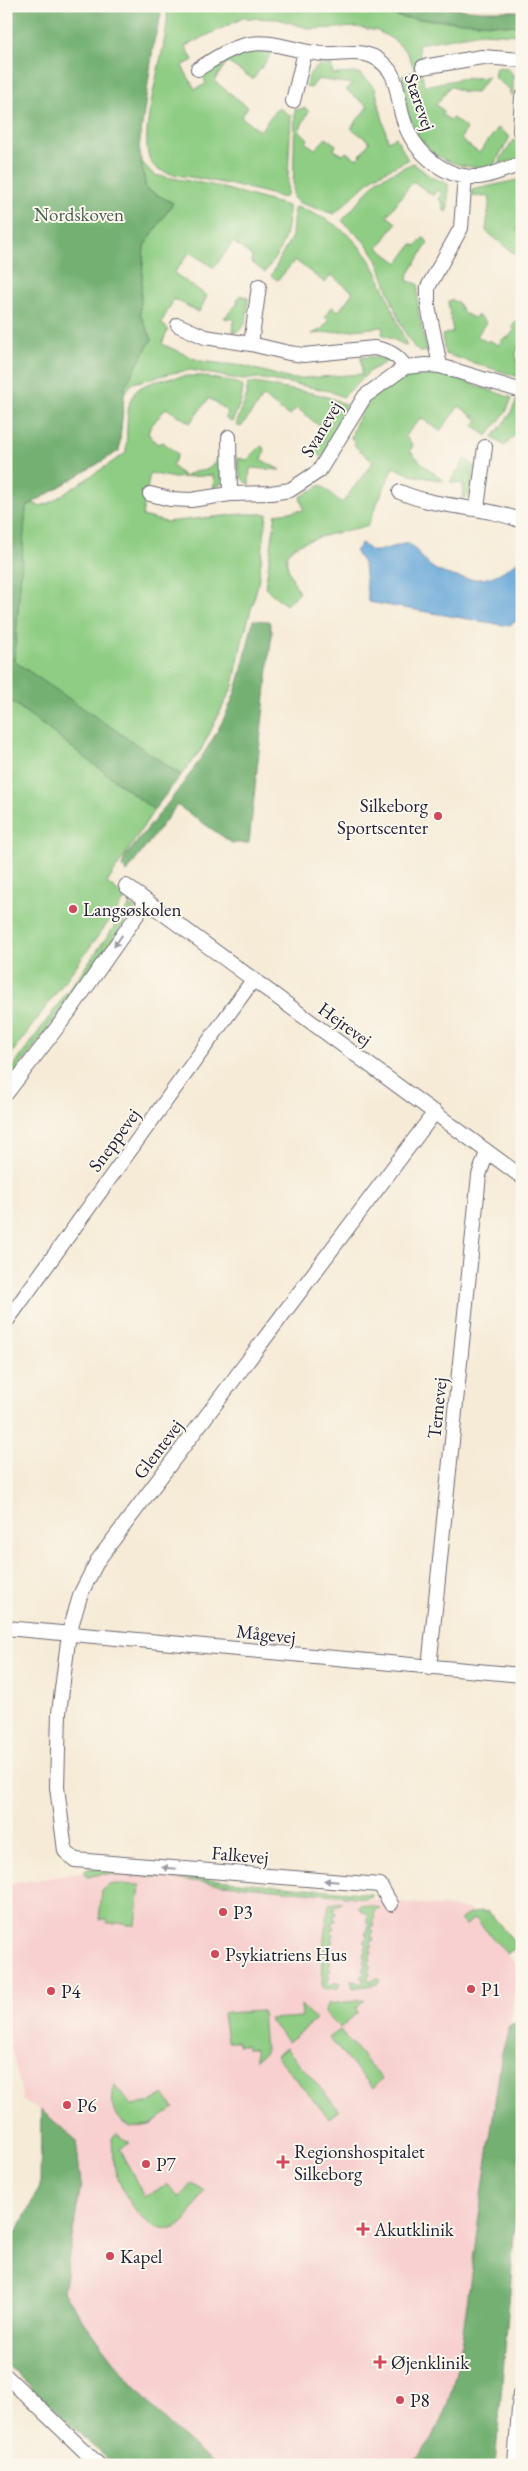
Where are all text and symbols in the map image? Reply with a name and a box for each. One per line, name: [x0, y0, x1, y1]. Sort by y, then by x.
street label: Stærevej: [399, 70, 441, 134]
park label: Nordskoven: [34, 202, 124, 227]
street label: Svanevej: [294, 396, 348, 462]
place label: Silkeborg Sportscenter: [337, 793, 429, 840]
marker: Silkeborg Sportscenter: [432, 810, 444, 822]
place label: Langsøskolen: [83, 897, 182, 922]
marker: Langsøskolen: [67, 903, 79, 915]
one-way arrow: [113, 935, 123, 948]
street label: Hejrevej: [313, 996, 377, 1052]
street label: Sneppevej: [82, 1103, 146, 1177]
street label: Ternevej: [421, 1376, 453, 1440]
street label: Glentevej: [127, 1414, 189, 1484]
street label: Mågevej: [235, 1618, 297, 1650]
street label: Falkevej: [210, 1840, 270, 1870]
one-way arrow: [161, 1863, 177, 1871]
one-way arrow: [323, 1877, 339, 1885]
place label: P3: [233, 1900, 253, 1925]
marker: P3: [217, 1906, 229, 1918]
place label: Psykiatriens Hus: [225, 1942, 347, 1967]
marker: Psykiatriens Hus: [209, 1948, 221, 1960]
place label: P1: [481, 1977, 501, 2002]
place label: P4: [61, 1979, 81, 2004]
marker: P1: [465, 1983, 477, 1995]
marker: P4: [45, 1985, 57, 1997]
place label: P6: [77, 2093, 97, 2118]
marker: P6: [61, 2099, 73, 2111]
place label: Regionshospitalet Silkeborg: [294, 2139, 425, 2186]
place label: P7: [156, 2152, 176, 2177]
marker: Regionshospitalet Silkeborg: [276, 2155, 290, 2169]
marker: P7: [140, 2158, 152, 2170]
place label: Akutklinik: [373, 2217, 455, 2242]
marker: Akutklinik: [356, 2222, 370, 2236]
place label: Kapel: [120, 2244, 163, 2269]
marker: Kapel: [104, 2250, 116, 2262]
place label: Øjenklinik: [391, 2350, 470, 2375]
marker: Øjenklinik: [373, 2355, 387, 2369]
place label: P8: [410, 2388, 430, 2413]
marker: P8: [394, 2394, 406, 2406]

